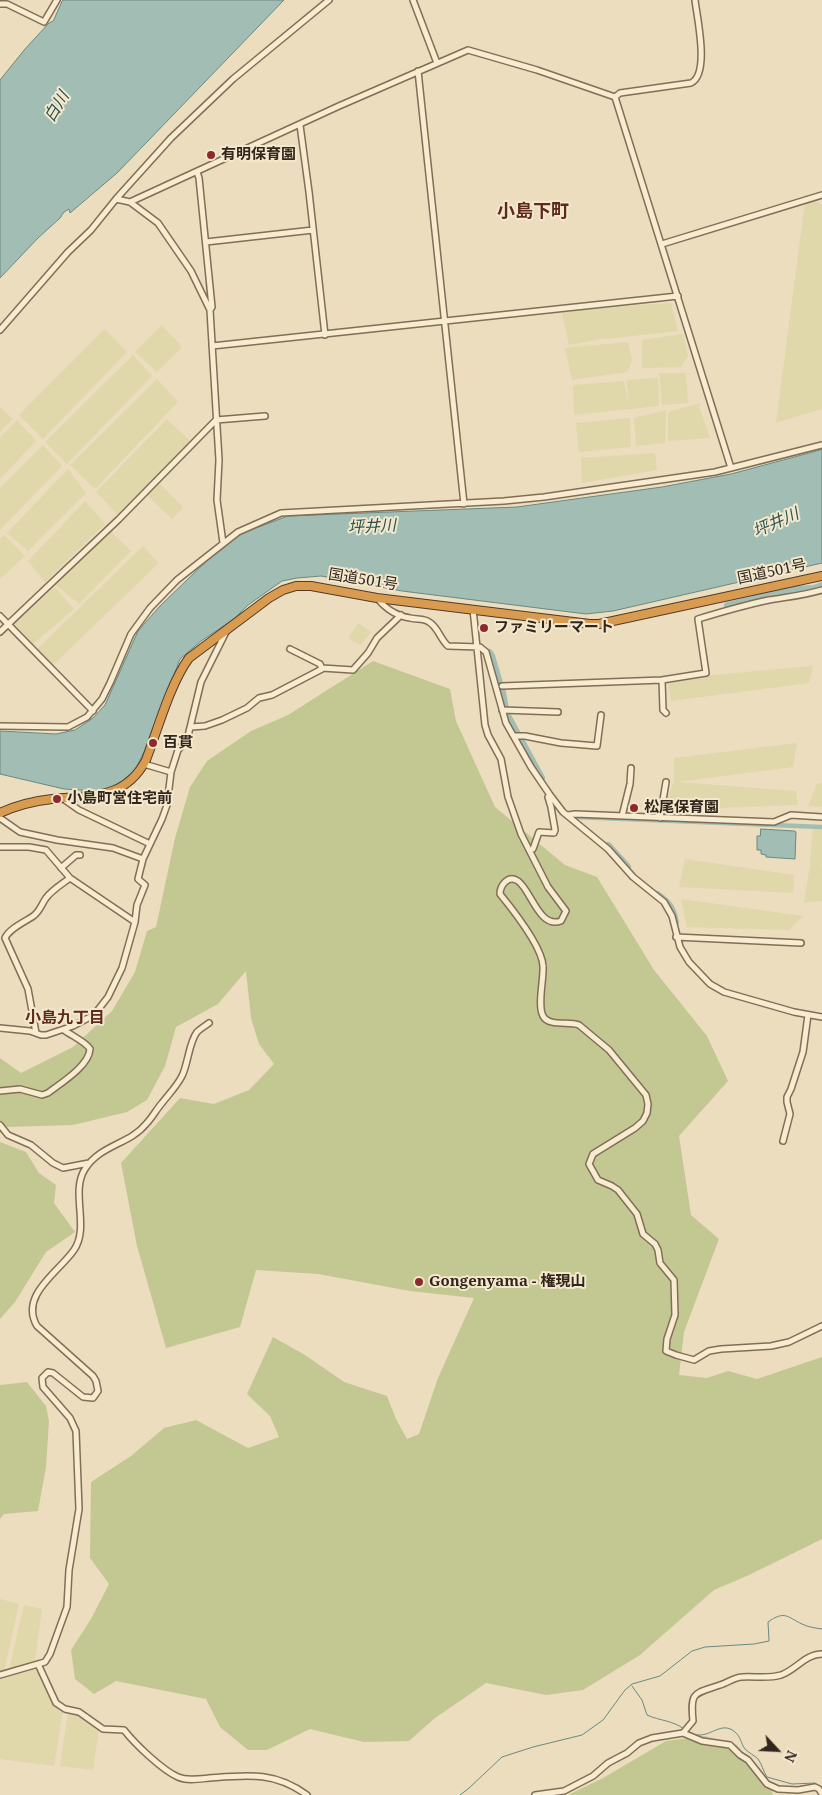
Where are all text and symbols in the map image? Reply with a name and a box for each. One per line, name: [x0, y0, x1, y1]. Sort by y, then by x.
water label: 白川: [41, 88, 73, 126]
place label: 有明保育園: [221, 146, 296, 164]
marker: 有明保育園: [205, 149, 217, 161]
district label: 小島下町: [497, 201, 569, 223]
water label: 坪井川: [750, 504, 802, 542]
water label: 坪井川: [348, 516, 396, 538]
street label: 国道501号: [736, 556, 808, 588]
street label: 国道501号: [327, 566, 399, 594]
place label: ファミリーマート: [494, 619, 614, 637]
marker: ファミリーマート: [478, 622, 490, 634]
place label: 百貫: [163, 734, 193, 752]
marker: 百貫: [147, 737, 159, 749]
place label: 小島町営住宅前: [67, 790, 172, 808]
marker: 小島町営住宅前: [51, 793, 63, 805]
place label: 松尾保育園: [644, 799, 719, 817]
marker: 松尾保育園: [628, 802, 640, 814]
district label: 小島九丁目: [25, 1008, 105, 1028]
place label: Gongenyama - 権現山: [429, 1273, 585, 1291]
marker: Gongenyama - 権現山: [413, 1276, 425, 1288]
north arrow: [752, 1725, 802, 1775]
text: N: [780, 1748, 802, 1766]

